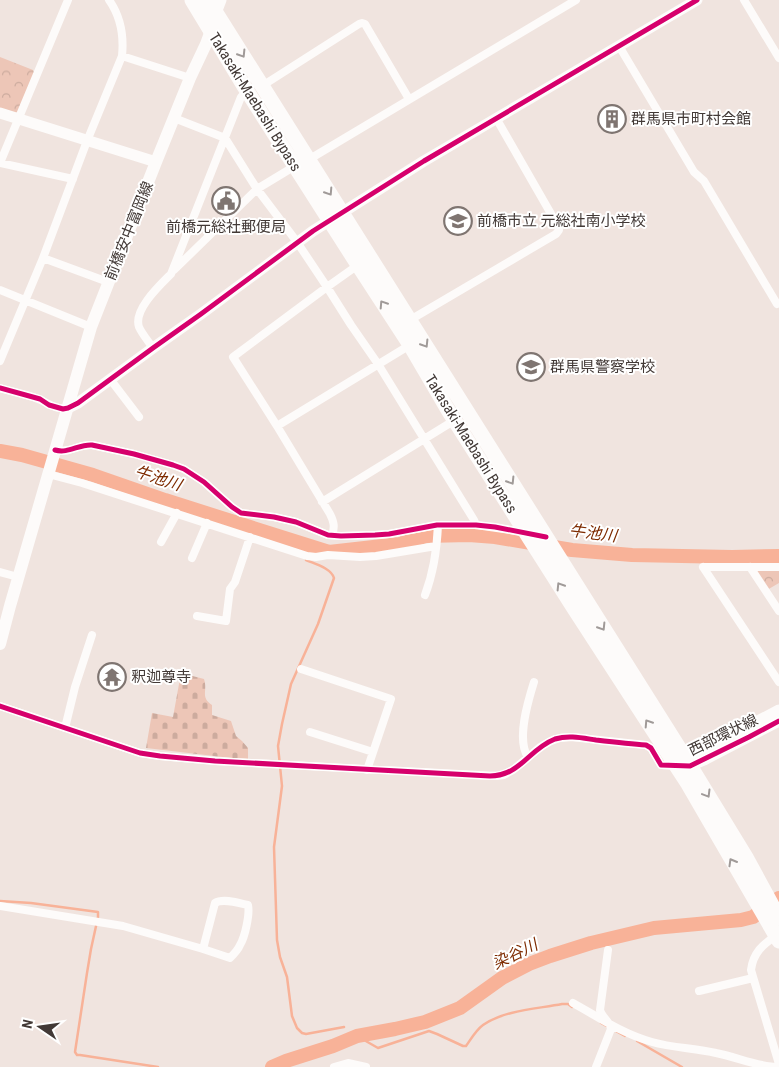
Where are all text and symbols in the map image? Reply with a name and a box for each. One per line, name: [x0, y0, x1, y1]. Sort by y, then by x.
street label: Takasaki-Maebashi Bypass: [205, 29, 305, 175]
one-way arrow: [236, 48, 245, 58]
building icon: 群馬県市町村会館: [597, 104, 627, 134]
place label: 群馬県市町村会館: [631, 110, 751, 128]
street label: 前橋安中富岡線: [101, 179, 157, 283]
public building icon: 前橋元総社郵便局: [211, 186, 241, 216]
one-way arrow: [322, 186, 332, 195]
school or university icon: 前橋市立 元総社南小学校: [443, 206, 473, 236]
place label: 前橋市立 元総社南小学校: [477, 212, 645, 230]
place label: 前橋元総社郵便局: [166, 218, 286, 236]
one-way arrow: [380, 300, 390, 309]
one-way arrow: [418, 338, 428, 347]
school or university icon: 群馬県警察学校: [516, 352, 546, 382]
place label: 群馬県警察学校: [550, 358, 655, 376]
street label: Takasaki-Maebashi Bypass: [421, 371, 521, 517]
water label: 牛池川: [132, 462, 186, 495]
one-way arrow: [505, 476, 514, 485]
water label: 牛池川: [568, 521, 620, 546]
one-way arrow: [556, 583, 566, 592]
one-way arrow: [596, 621, 606, 630]
temple icon: 釈迦尊寺: [97, 662, 127, 692]
place label: 釈迦尊寺: [131, 668, 191, 686]
street label: 西部環状線: [685, 710, 761, 760]
one-way arrow: [645, 719, 654, 728]
one-way arrow: [701, 788, 711, 797]
one-way arrow: [729, 858, 739, 867]
water label: 染谷川: [489, 934, 543, 973]
north arrow: [15, 1002, 65, 1052]
text: N: [19, 1018, 36, 1030]

